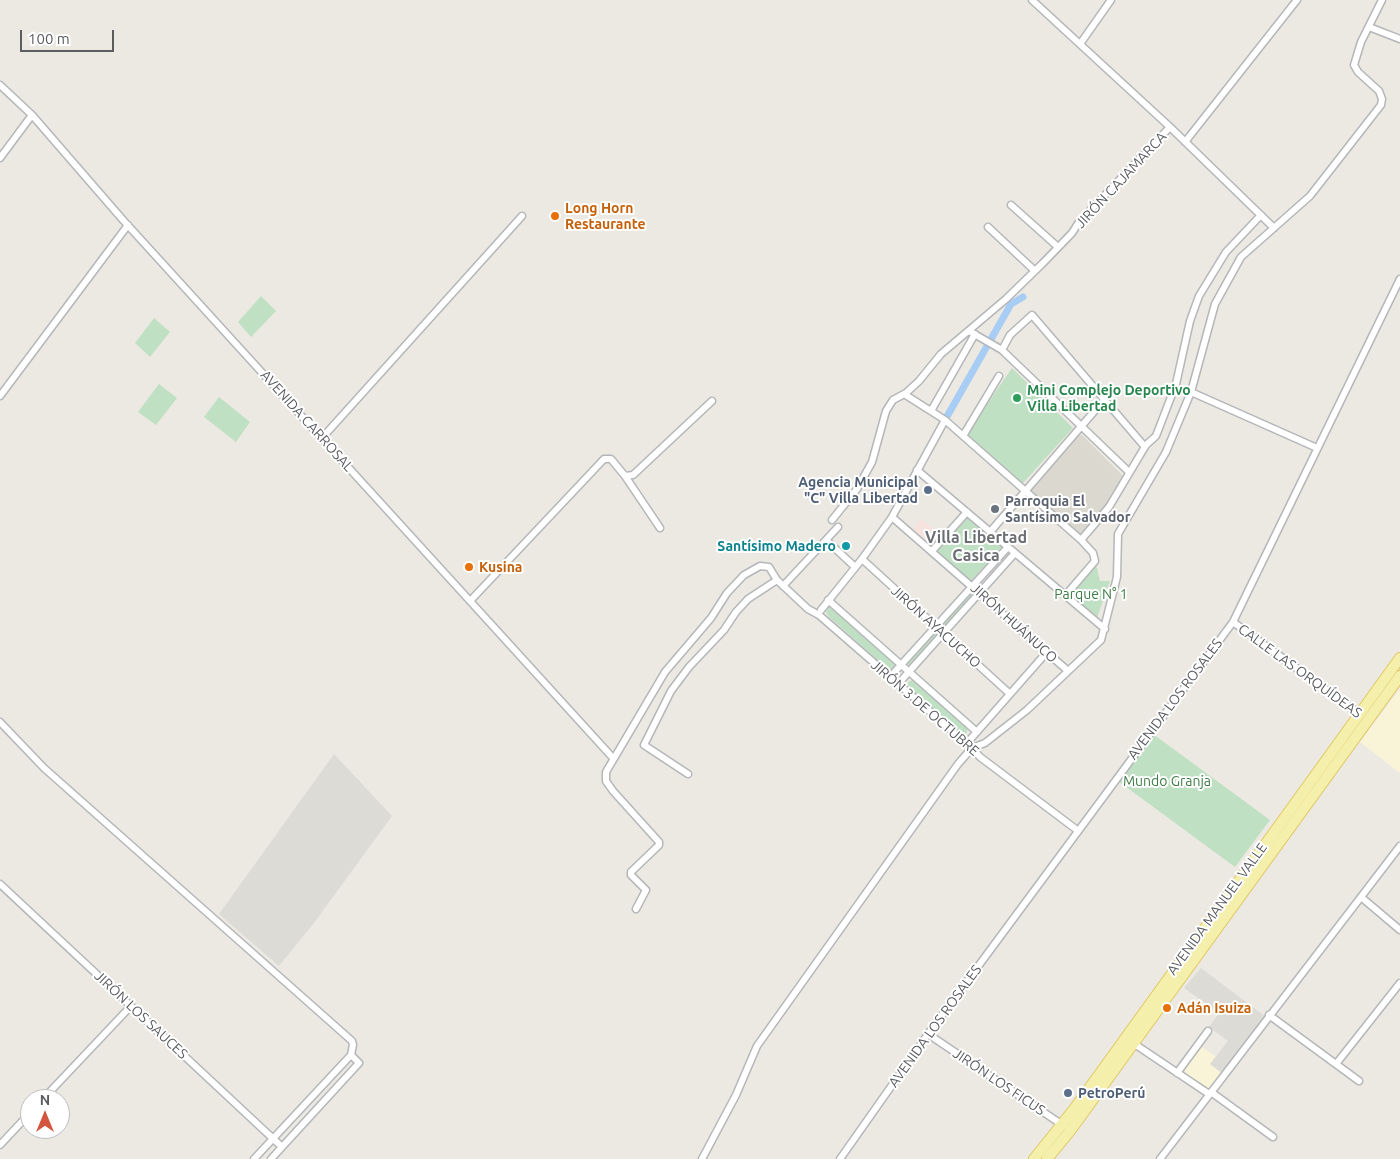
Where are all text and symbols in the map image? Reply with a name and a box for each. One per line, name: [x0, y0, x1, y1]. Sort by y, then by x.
scale bar: [22, 20, 116, 52]
text: 100 m: [28, 30, 70, 47]
street label: JIRÓN CAJAMARCA: [1072, 128, 1170, 232]
place label: Long Horn Restaurante: [565, 200, 646, 232]
marker: Long Horn Restaurante: [549, 210, 561, 222]
street label: AVENIDA CARROSAL: [257, 367, 357, 475]
place label: Mini Complejo Deportivo Villa Libertad: [1027, 382, 1191, 414]
marker: Mini Complejo Deportivo Villa Libertad: [1011, 392, 1023, 404]
place label: Agencia Municipal "C" Villa Libertad: [798, 474, 918, 507]
marker: Agencia Municipal "C" Villa Libertad: [922, 484, 934, 496]
place label: Parroquia El Santísimo Salvador: [1005, 493, 1130, 526]
marker: Parroquia El Santísimo Salvador: [989, 503, 1001, 515]
district label: Villa Libertad Casica: [925, 528, 1027, 566]
place label: Santísimo Madero: [717, 538, 836, 554]
marker: Santísimo Madero: [840, 540, 852, 552]
place label: Kusina: [479, 559, 522, 575]
marker: Kusina: [463, 561, 475, 573]
street label: JIRÓN HUÁNUCO: [967, 580, 1061, 666]
street label: JIRÓN AYACUCHO: [888, 582, 984, 672]
park label: Parque N° 1: [1054, 586, 1128, 602]
street label: CALLE LAS ORQUÍDEAS: [1235, 620, 1365, 722]
street label: AVENIDA LOS ROSALES: [1124, 635, 1226, 763]
street label: JIRÓN 3 DE OCTUBRE: [867, 656, 983, 760]
park label: Mundo Granja: [1123, 773, 1211, 789]
street label: AVENIDA MANUEL VALLE: [1163, 840, 1271, 978]
street label: AVENIDA LOS ROSALES: [885, 962, 985, 1090]
street label: JIRÓN LOS SAUCES: [91, 968, 191, 1062]
place label: Adán Isuiza: [1177, 1000, 1251, 1016]
marker: Adán Isuiza: [1161, 1002, 1173, 1014]
street label: JIRÓN LOS FICUS: [950, 1045, 1048, 1119]
place label: PetroPerú: [1078, 1085, 1145, 1101]
marker: PetroPerú: [1062, 1087, 1074, 1099]
north arrow: [20, 1089, 70, 1139]
text: N: [40, 1092, 50, 1108]

